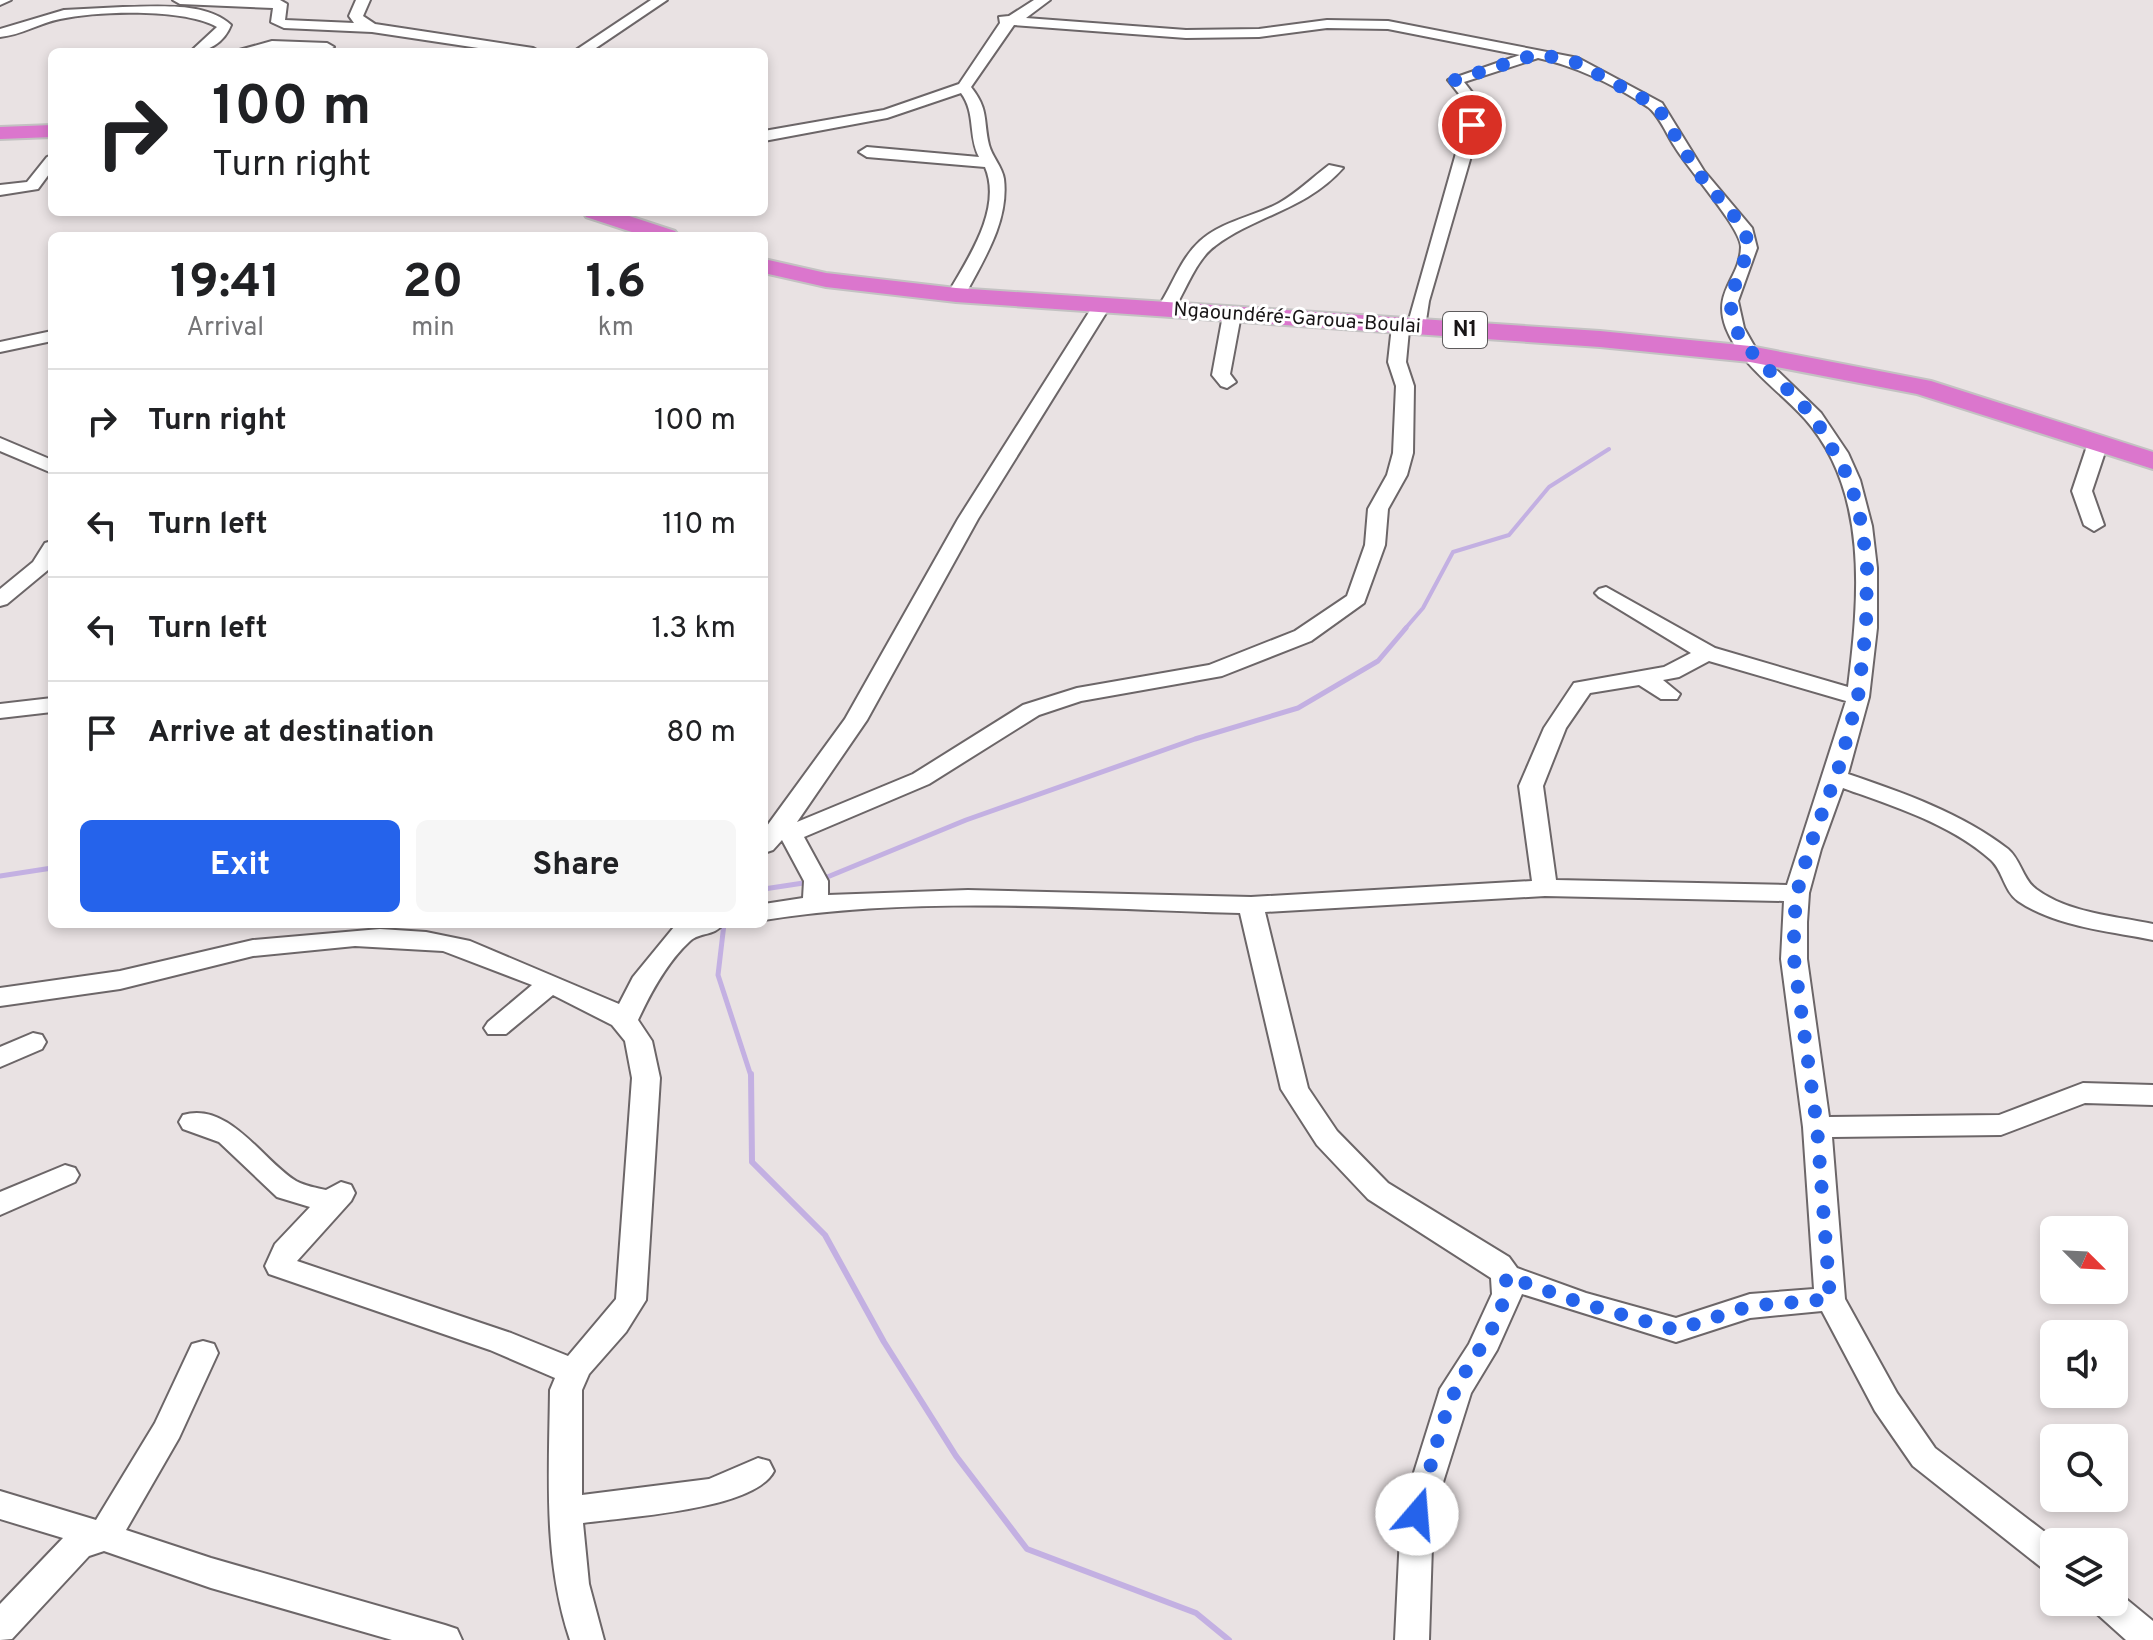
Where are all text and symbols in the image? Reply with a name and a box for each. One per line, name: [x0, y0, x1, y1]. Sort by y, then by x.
text: 100 m: [212, 74, 371, 144]
icon: right: [80, 80, 184, 184]
pin: [1438, 91, 1506, 159]
icon: arrive: [1450, 103, 1494, 147]
text: Turn right: [212, 143, 371, 189]
text: 19:41: [170, 254, 280, 314]
text: 20: [402, 254, 463, 314]
text: 1.6: [585, 254, 646, 314]
street label: Ngaoundéré-Garoua-Boulai: [1173, 297, 1421, 341]
text: Arrival: [186, 312, 264, 345]
text: min: [411, 312, 455, 345]
text: km: [598, 312, 634, 345]
road number: N1: [1443, 312, 1487, 348]
icon: right: [80, 399, 124, 443]
text: Turn right: [148, 403, 286, 440]
text: 100 m: [654, 403, 736, 440]
icon: left: [80, 503, 124, 547]
text: Turn left: [148, 507, 268, 544]
text: 110 m: [662, 507, 736, 544]
icon: left: [80, 607, 124, 651]
text: Turn left: [148, 611, 268, 648]
text: 1.3 km: [652, 611, 736, 648]
icon: arrive: [80, 711, 124, 755]
text: Arrive at destination: [148, 715, 434, 752]
text: 80 m: [666, 715, 736, 752]
button: Exit: [80, 820, 400, 912]
button: Share: [416, 820, 736, 912]
north arrow: [2040, 1216, 2128, 1304]
map controls: [2040, 1216, 2128, 1616]
button: sound: [2040, 1320, 2128, 1408]
button: search: [2040, 1424, 2128, 1512]
position arrow: [1375, 1472, 1459, 1556]
button: layers: [2040, 1528, 2128, 1616]

